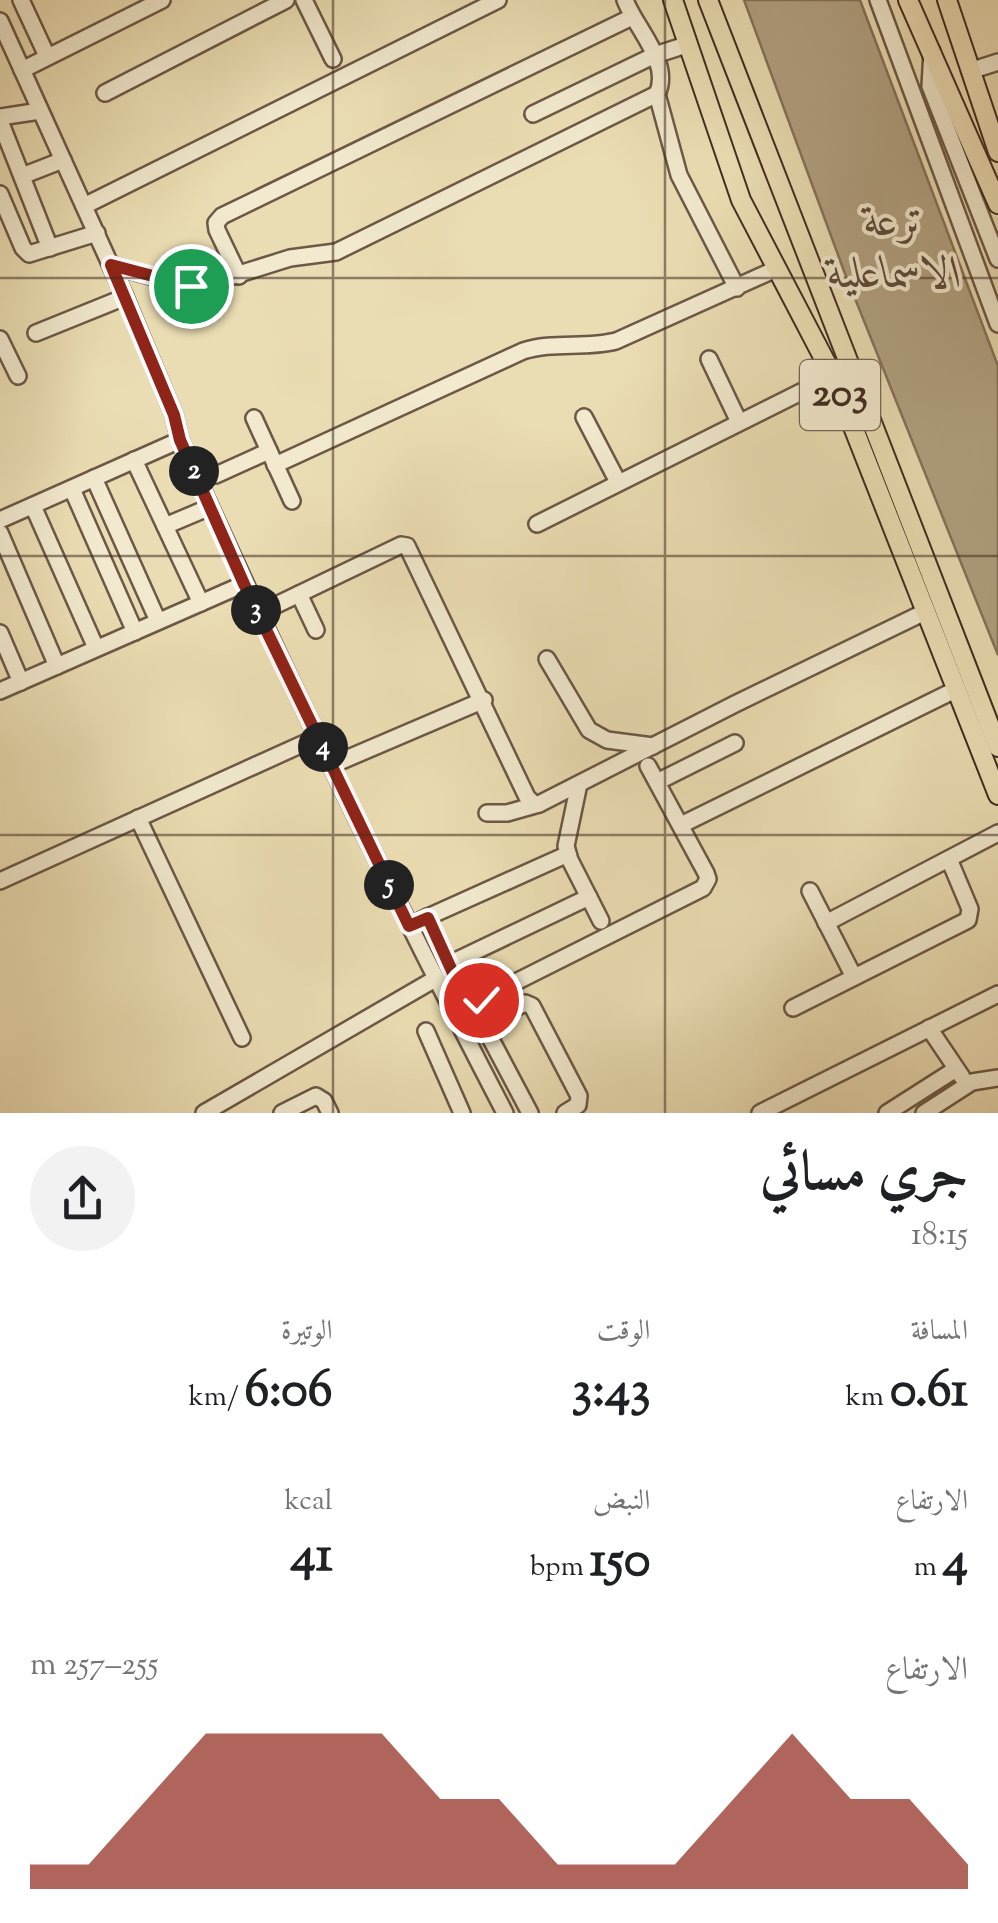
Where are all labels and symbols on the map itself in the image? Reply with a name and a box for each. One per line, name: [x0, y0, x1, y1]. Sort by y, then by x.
water label: ترعة الاسماعلية: [824, 192, 962, 309]
pin: [149, 244, 234, 329]
road number: 203: [800, 360, 880, 430]
pin: 2: [169, 446, 219, 496]
pin: 3: [231, 585, 281, 635]
pin: 4: [298, 722, 348, 772]
pin: 5: [364, 860, 414, 910]
pin: [439, 958, 524, 1043]

